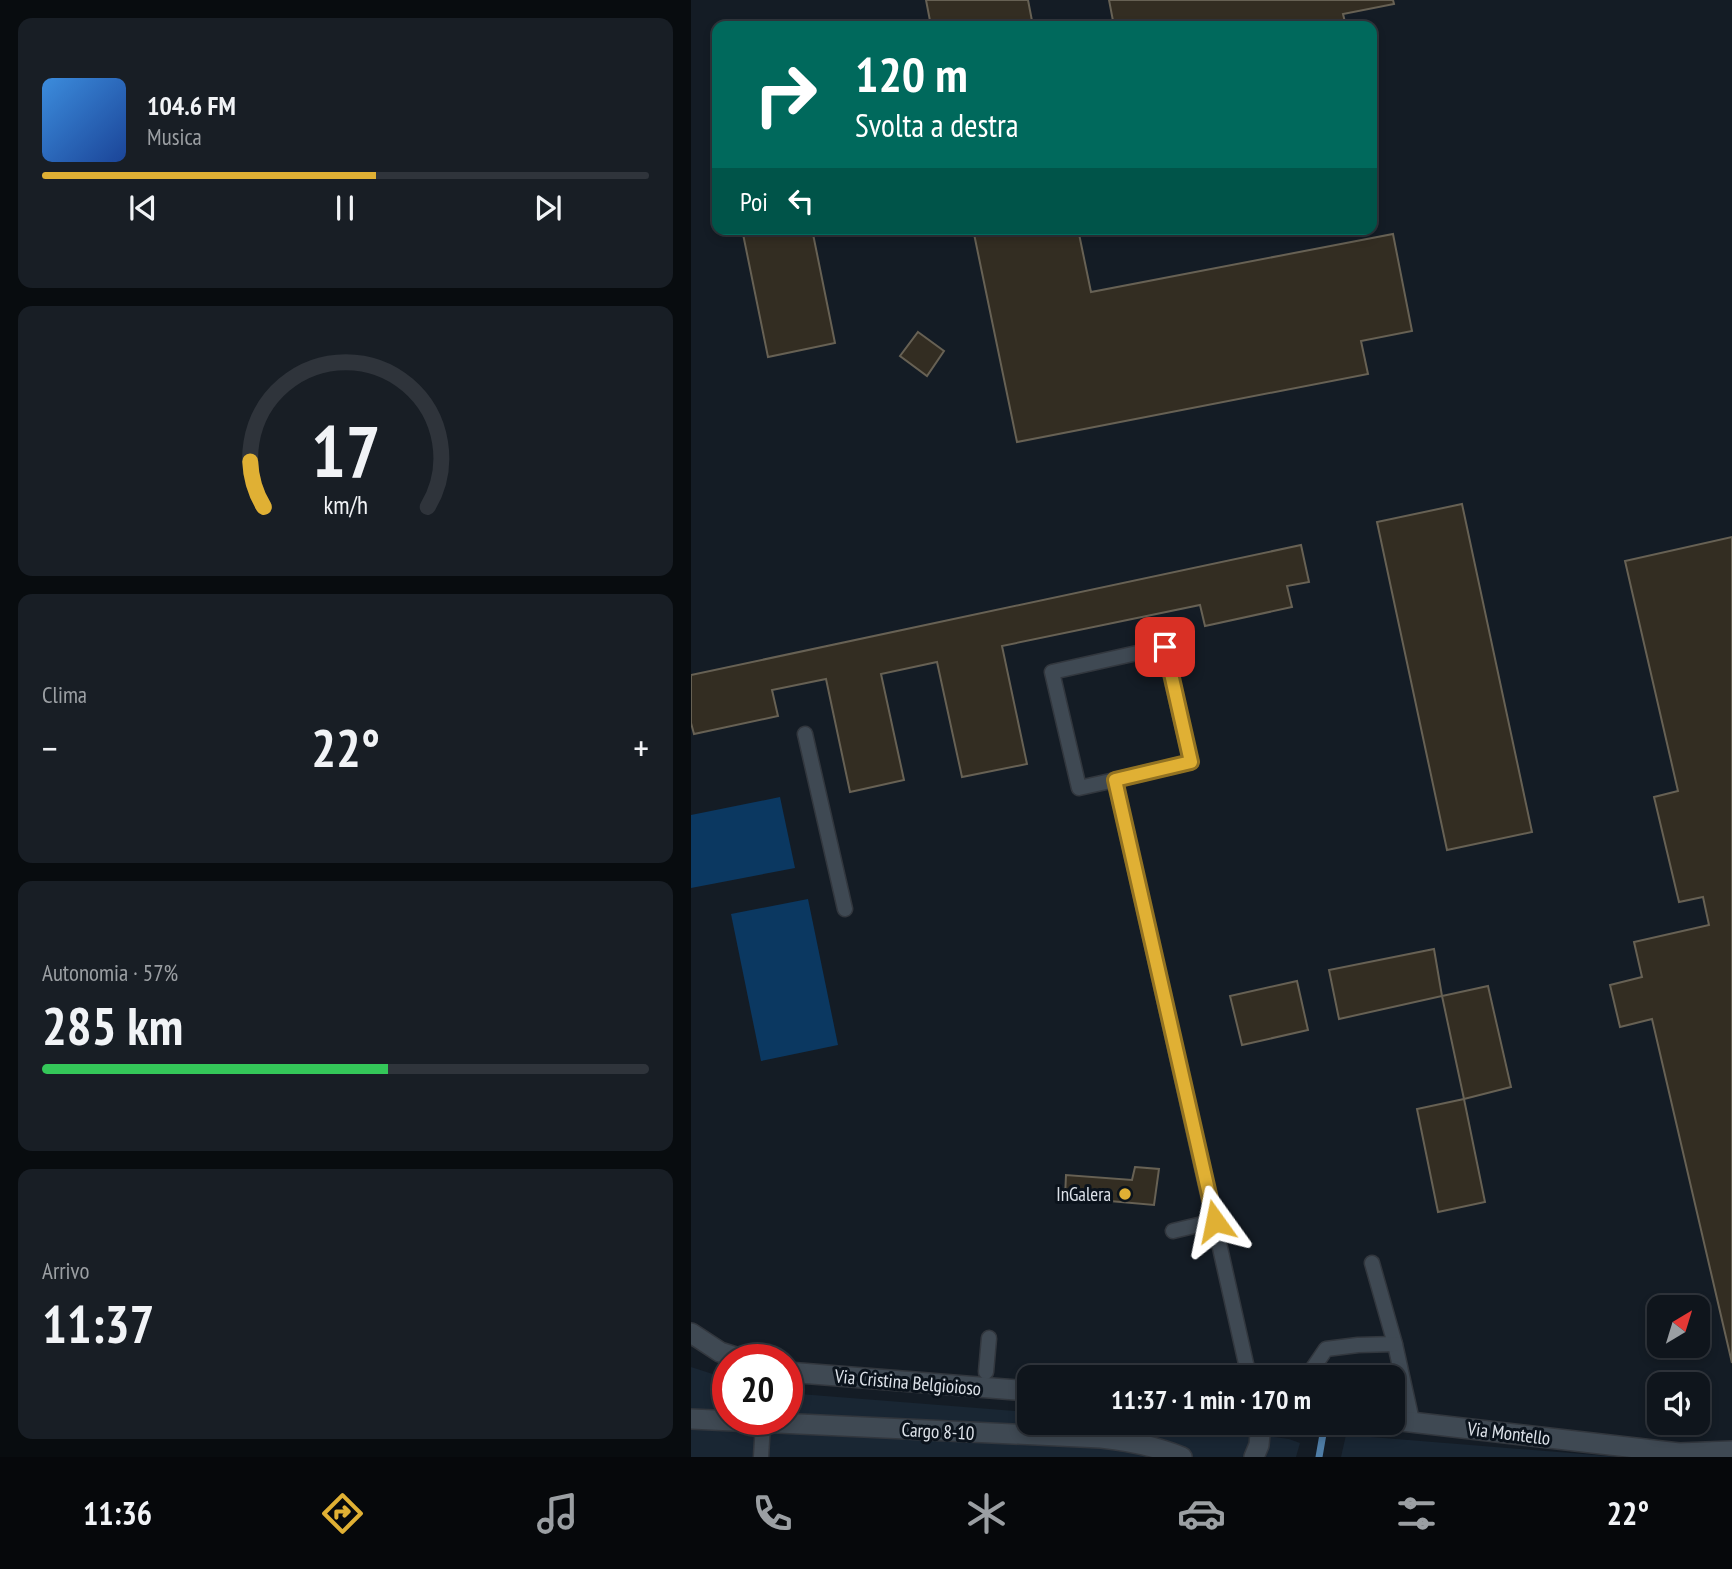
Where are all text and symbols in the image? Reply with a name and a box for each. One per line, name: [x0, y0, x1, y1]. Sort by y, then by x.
text: 120 m: [855, 42, 968, 106]
icon: right: [740, 49, 831, 140]
text: 104.6 FM: [147, 89, 236, 122]
text: Svolta a destra: [855, 104, 1019, 146]
text: Musica: [147, 122, 202, 151]
icon: left: [782, 182, 820, 220]
text: Poi: [740, 185, 768, 218]
icon: previous: [124, 189, 162, 227]
icon: pause: [326, 189, 364, 227]
icon: next: [529, 189, 567, 227]
text: 17: [311, 403, 380, 497]
text: km/h: [323, 488, 368, 520]
pin: [1135, 617, 1195, 677]
icon: arrive: [1146, 628, 1184, 666]
text: Clima: [42, 680, 87, 709]
text: 22°: [311, 714, 380, 781]
text: −: [42, 723, 58, 772]
text: +: [633, 723, 649, 772]
text: Autonomia · 57%: [42, 958, 178, 987]
text: 285 km: [42, 992, 183, 1059]
place label: InGalera: [1056, 1182, 1111, 1206]
position arrow: [1178, 1184, 1252, 1258]
marker: InGalera: [1117, 1186, 1133, 1202]
text: Arrivo: [42, 1256, 89, 1285]
text: 11:37: [42, 1290, 154, 1357]
north arrow: [1647, 1295, 1709, 1358]
map controls: [1647, 1295, 1710, 1435]
speed limit sign: 20: [712, 1344, 803, 1435]
street label: Via Cristina Belgioioso: [833, 1364, 982, 1400]
button: sound: [1647, 1372, 1710, 1435]
text: 11:37 · 1 min · 170 m: [1111, 1383, 1311, 1416]
street label: Via Montello: [1465, 1416, 1552, 1450]
street label: Cargo 8-10: [901, 1417, 975, 1445]
icon: directions: [318, 1489, 367, 1538]
icon: music: [533, 1489, 582, 1538]
icon: phone: [748, 1489, 797, 1538]
icon: climate: [962, 1489, 1011, 1538]
icon: car: [1177, 1489, 1226, 1538]
icon: filters: [1392, 1489, 1441, 1538]
text: 11:36: [83, 1492, 152, 1534]
text: 22°: [1607, 1492, 1649, 1534]

